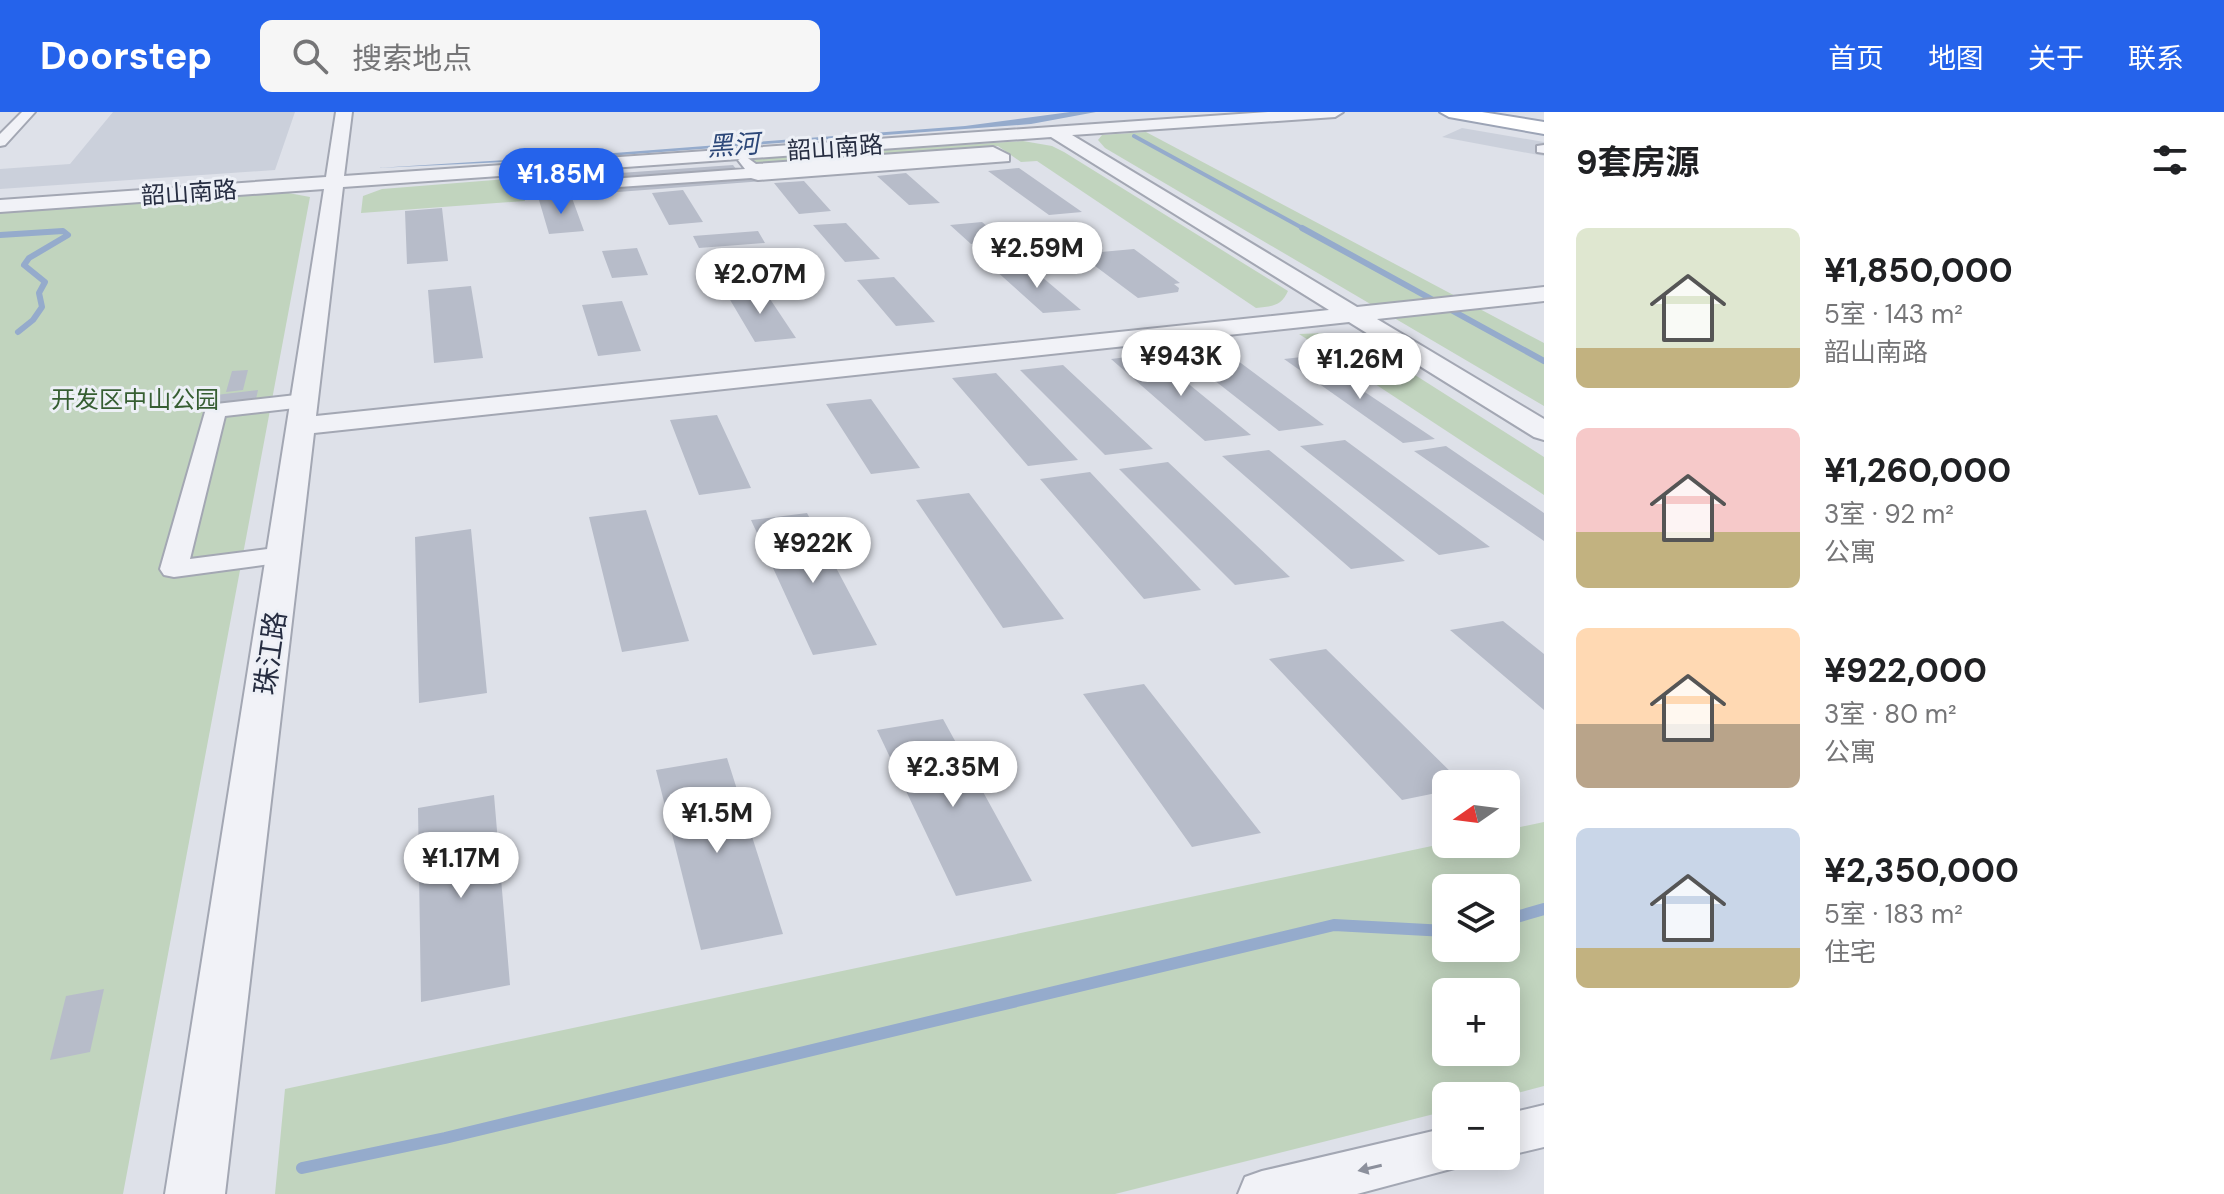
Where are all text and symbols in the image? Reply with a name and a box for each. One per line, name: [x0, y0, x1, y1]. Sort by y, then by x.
search box: [260, 20, 820, 92]
text: Doorstep: [40, 31, 212, 81]
icon: search: [288, 34, 332, 78]
text: 搜索地点: [352, 39, 472, 78]
text: 首页: [1828, 40, 1884, 77]
text: 地图: [1928, 40, 1984, 77]
text: 关于: [2028, 40, 2084, 77]
text: 联系: [2128, 40, 2184, 77]
water label: 黑河: [706, 126, 765, 164]
street label: 韶山南路: [786, 129, 884, 166]
icon: filters: [2148, 138, 2192, 182]
text: 9套房源: [1576, 140, 1700, 185]
pin: ¥1.85M: [496, 148, 626, 216]
text: ¥1.85M: [517, 157, 605, 191]
street label: 韶山南路: [140, 174, 238, 211]
pin: ¥2.59M: [972, 222, 1102, 290]
text: ¥2.59M: [990, 231, 1084, 265]
pin: ¥2.07M: [695, 248, 825, 316]
text: ¥1,850,000: [1824, 248, 2013, 293]
text: ¥2.07M: [714, 257, 806, 291]
icon: home: [1640, 260, 1736, 356]
text: 5室 · 143 m²: [1824, 297, 1963, 331]
pin: ¥943K: [1125, 330, 1237, 398]
pin: ¥1.26M: [1295, 333, 1425, 401]
text: 韶山南路: [1824, 335, 1928, 369]
text: ¥943K: [1140, 339, 1222, 373]
text: ¥1.26M: [1316, 342, 1404, 376]
park label: 开发区中山公园: [51, 384, 219, 415]
text: ¥1,260,000: [1824, 448, 2011, 493]
icon: home: [1640, 460, 1736, 556]
text: 3室 · 92 m²: [1824, 497, 1954, 531]
pin: ¥922K: [757, 517, 869, 585]
text: ¥922K: [773, 526, 853, 560]
text: 公寓: [1824, 535, 1876, 569]
street label: 珠江路: [246, 609, 295, 697]
text: ¥922,000: [1824, 648, 1987, 693]
icon: home: [1640, 660, 1736, 756]
text: 3室 · 80 m²: [1824, 697, 1957, 731]
text: 公寓: [1824, 735, 1876, 769]
pin: ¥2.35M: [888, 741, 1018, 809]
text: ¥2.35M: [906, 750, 1000, 784]
north arrow: [1432, 770, 1520, 858]
map controls: [1432, 770, 1520, 1170]
pin: ¥1.5M: [661, 787, 773, 855]
text: ¥1.5M: [681, 796, 753, 830]
pin: ¥1.17M: [396, 832, 526, 900]
text: ¥1.17M: [422, 841, 500, 875]
text: ¥2,350,000: [1824, 848, 2019, 893]
icon: home: [1640, 860, 1736, 956]
button: layers: [1432, 874, 1520, 962]
text: 5室 · 183 m²: [1824, 897, 1963, 931]
text: 住宅: [1824, 935, 1876, 969]
button: +: [1432, 978, 1520, 1066]
button: −: [1432, 1082, 1520, 1170]
one-way arrow: [1358, 1162, 1383, 1175]

